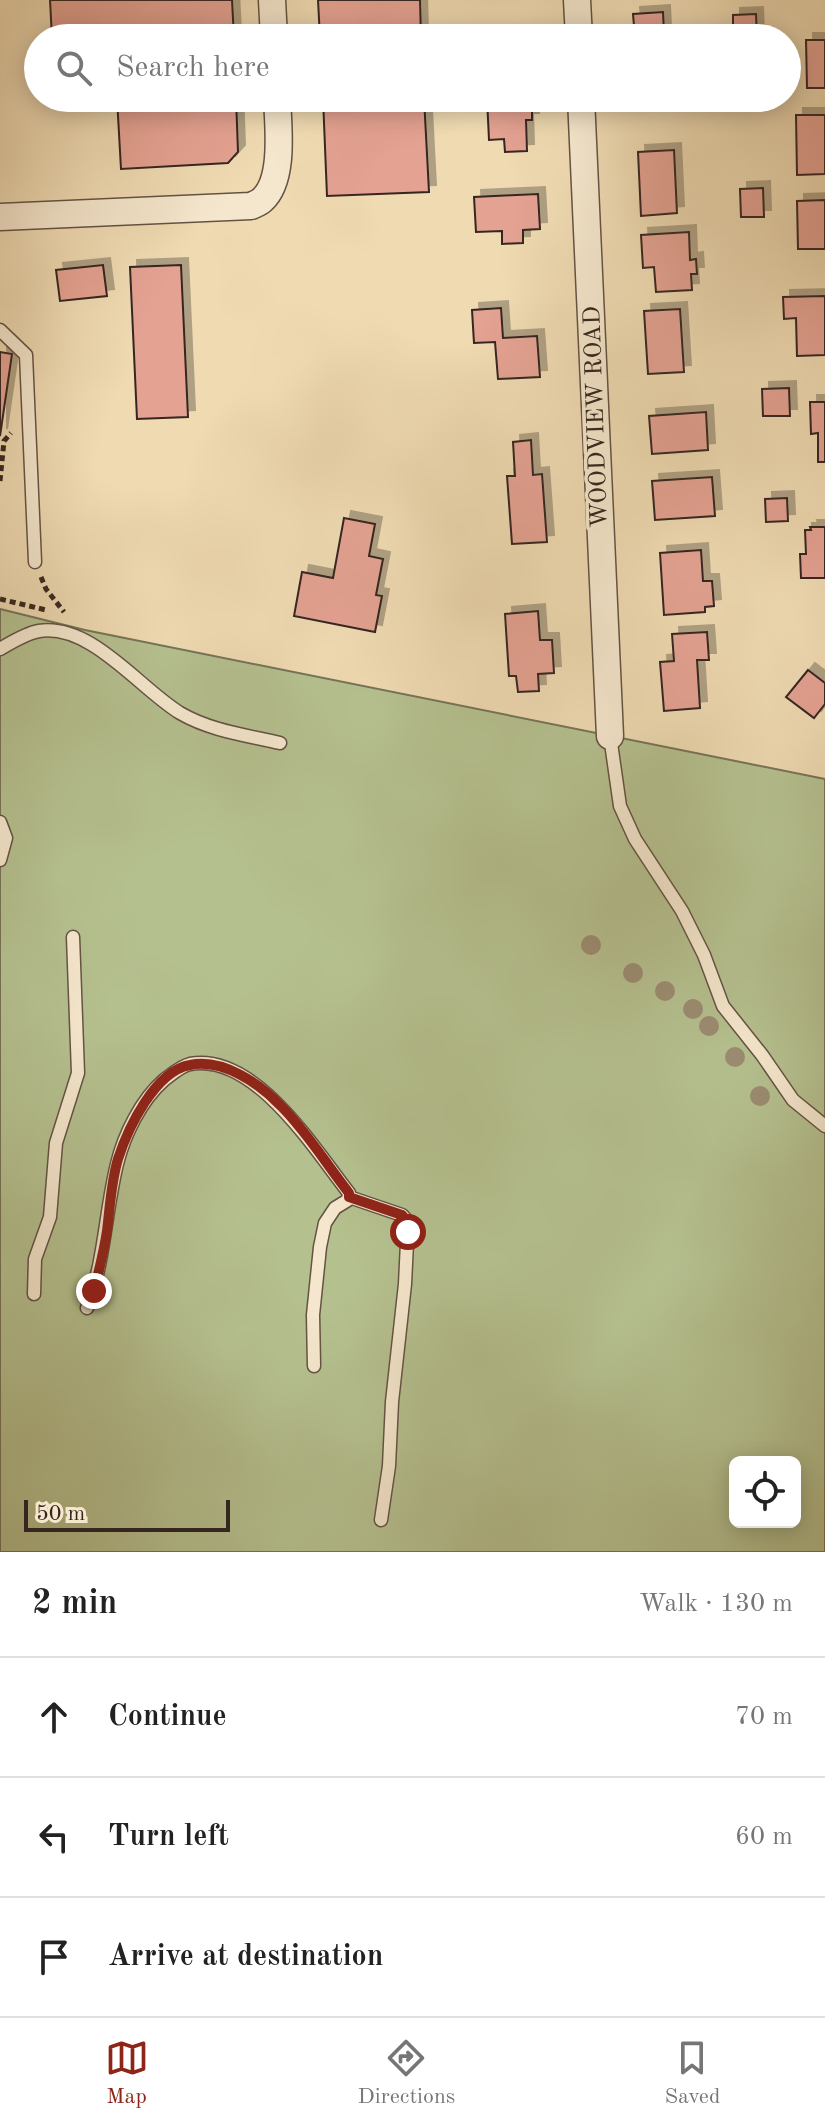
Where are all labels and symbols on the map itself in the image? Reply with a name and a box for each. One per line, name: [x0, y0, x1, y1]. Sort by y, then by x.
street label: WOODVIEW ROAD: [581, 306, 613, 528]
route start: [390, 1214, 426, 1250]
route end: [76, 1273, 112, 1309]
scale bar: [24, 1496, 230, 1532]

